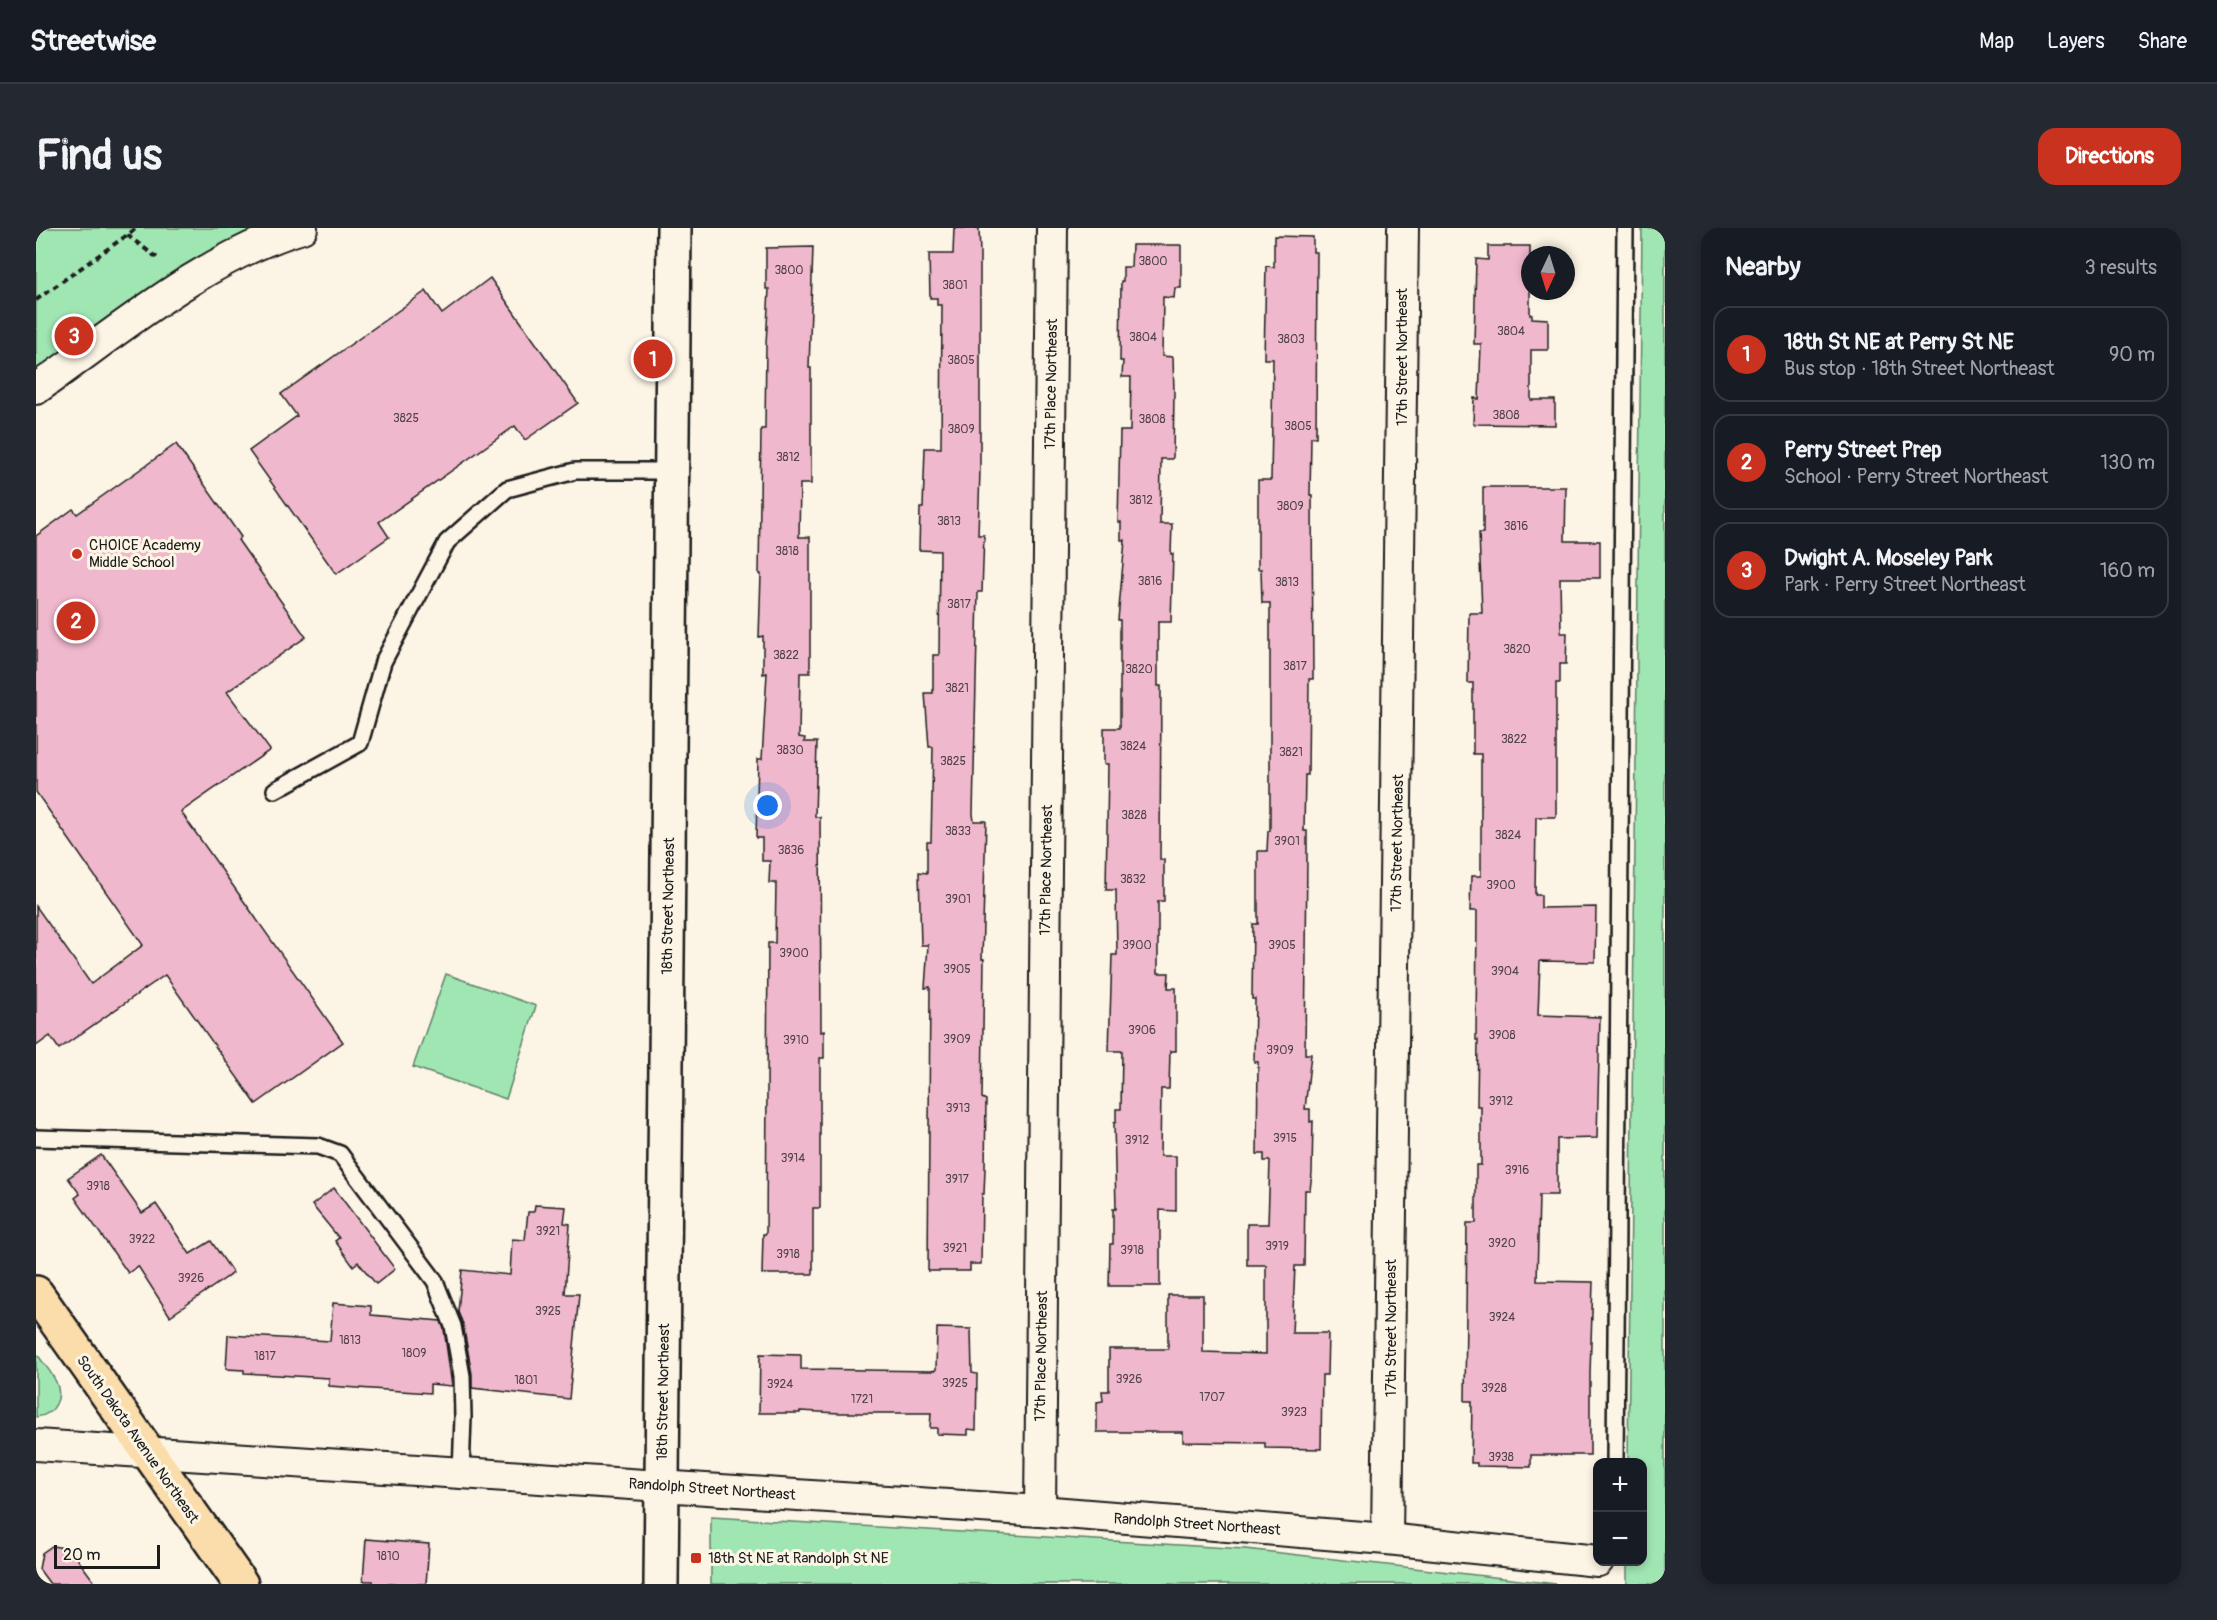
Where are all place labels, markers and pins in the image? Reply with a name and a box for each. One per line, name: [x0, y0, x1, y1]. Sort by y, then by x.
pin: 3: [54, 314, 93, 358]
pin: 1: [634, 336, 672, 382]
place label: CHOICE Academy Middle School: [89, 536, 201, 572]
marker: CHOICE Academy Middle School: [70, 547, 84, 561]
pin: 2: [56, 598, 96, 644]
place label: 18th St NE at Randolph St NE: [708, 1549, 889, 1568]
marker: 18th St NE at Randolph St NE: [689, 1551, 703, 1565]

